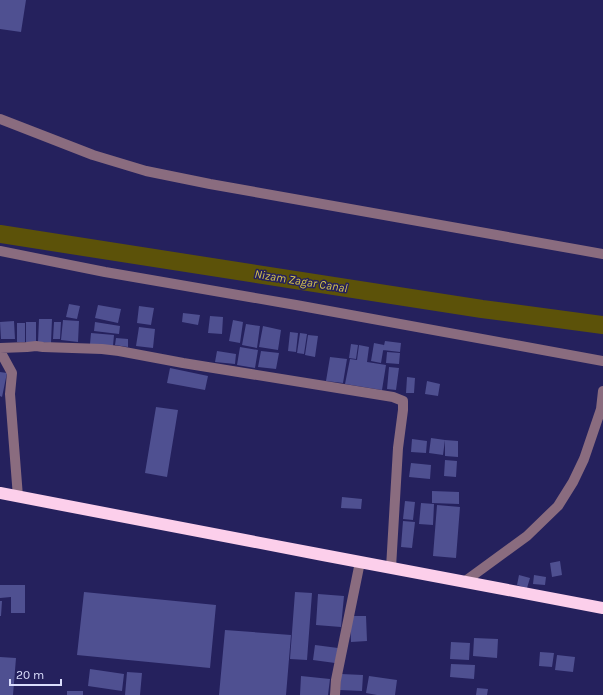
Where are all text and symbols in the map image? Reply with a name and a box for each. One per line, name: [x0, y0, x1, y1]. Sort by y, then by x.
water label: Nizam Zagar Canal: [253, 267, 349, 295]
scale bar: [10, 661, 61, 687]
text: 20 m: [16, 668, 44, 682]

